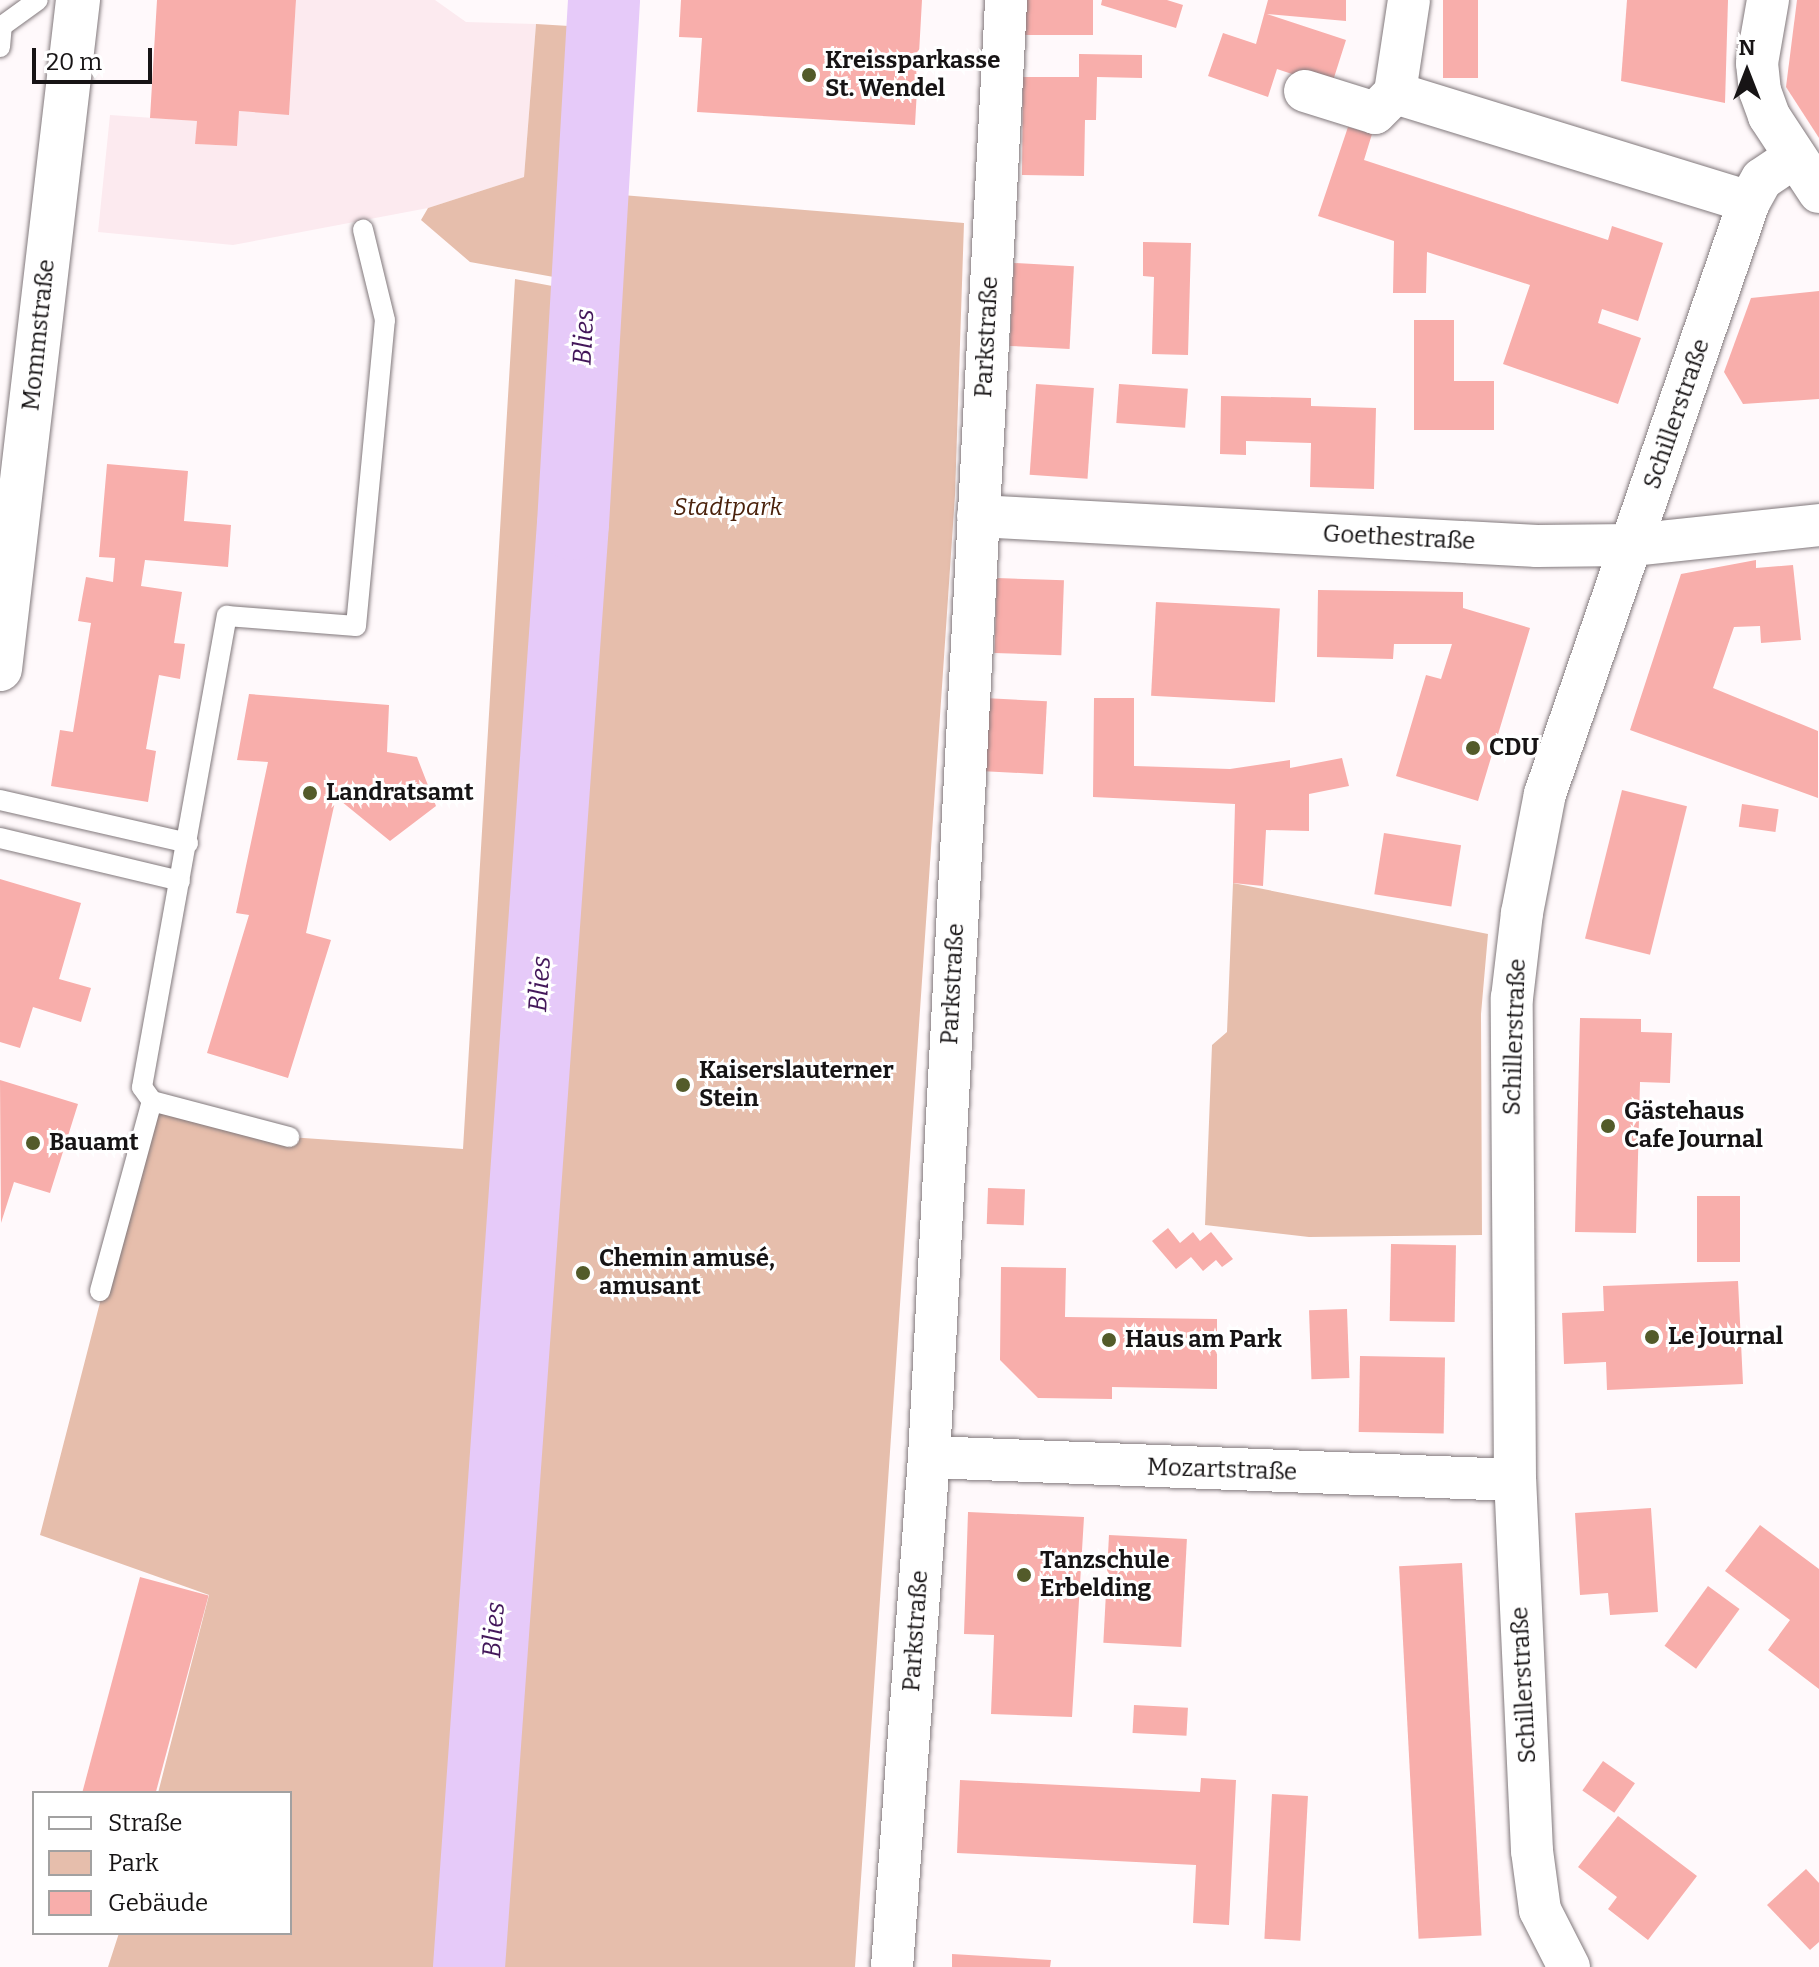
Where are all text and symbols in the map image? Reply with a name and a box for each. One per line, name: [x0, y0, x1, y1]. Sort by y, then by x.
scale bar: [36, 32, 156, 82]
north arrow: [1707, 32, 1787, 112]
text: N: [1739, 34, 1755, 61]
place label: Kreissparkasse St. Wendel: [825, 47, 1000, 103]
text: 20 m: [46, 48, 102, 76]
marker: Kreissparkasse St. Wendel: [800, 66, 818, 84]
street label: Mommstraße: [17, 258, 61, 412]
street label: Parkstraße: [969, 276, 1005, 398]
water label: Blies: [567, 308, 601, 366]
street label: Schillerstraße: [1638, 335, 1716, 493]
park label: Stadtpark: [673, 494, 783, 522]
street label: Goethestraße: [1322, 520, 1476, 556]
place label: CDU: [1489, 734, 1539, 762]
marker: CDU: [1464, 739, 1482, 757]
place label: Landratsamt: [326, 779, 474, 807]
marker: Landratsamt: [301, 784, 319, 802]
street label: Parkstraße: [935, 923, 971, 1045]
water label: Blies: [522, 955, 558, 1013]
street label: Schillerstraße: [1498, 958, 1532, 1116]
place label: Kaiserslauterner Stein: [699, 1057, 894, 1113]
marker: Kaiserslauterner Stein: [674, 1076, 692, 1094]
place label: Gästehaus Cafe Journal: [1624, 1098, 1763, 1154]
marker: Gästehaus Cafe Journal: [1599, 1117, 1617, 1135]
place label: Bauamt: [49, 1129, 139, 1157]
marker: Bauamt: [24, 1134, 42, 1152]
place label: Chemin amusé, amusant: [599, 1245, 775, 1301]
marker: Chemin amusé, amusant: [574, 1264, 592, 1282]
place label: Le Journal: [1668, 1323, 1783, 1351]
place label: Haus am Park: [1125, 1326, 1282, 1354]
marker: Le Journal: [1643, 1328, 1661, 1346]
marker: Haus am Park: [1100, 1331, 1118, 1349]
street label: Mozartstraße: [1146, 1453, 1298, 1487]
place label: Tanzschule Erbelding: [1040, 1547, 1170, 1603]
marker: Tanzschule Erbelding: [1015, 1566, 1033, 1584]
street label: Parkstraße: [897, 1569, 935, 1693]
water label: Blies: [476, 1601, 512, 1659]
street label: Schillerstraße: [1506, 1606, 1542, 1764]
legend: [32, 1791, 292, 1935]
text: Straße: [108, 1809, 182, 1837]
text: Park: [108, 1849, 159, 1877]
text: Gebäude: [108, 1889, 208, 1917]

